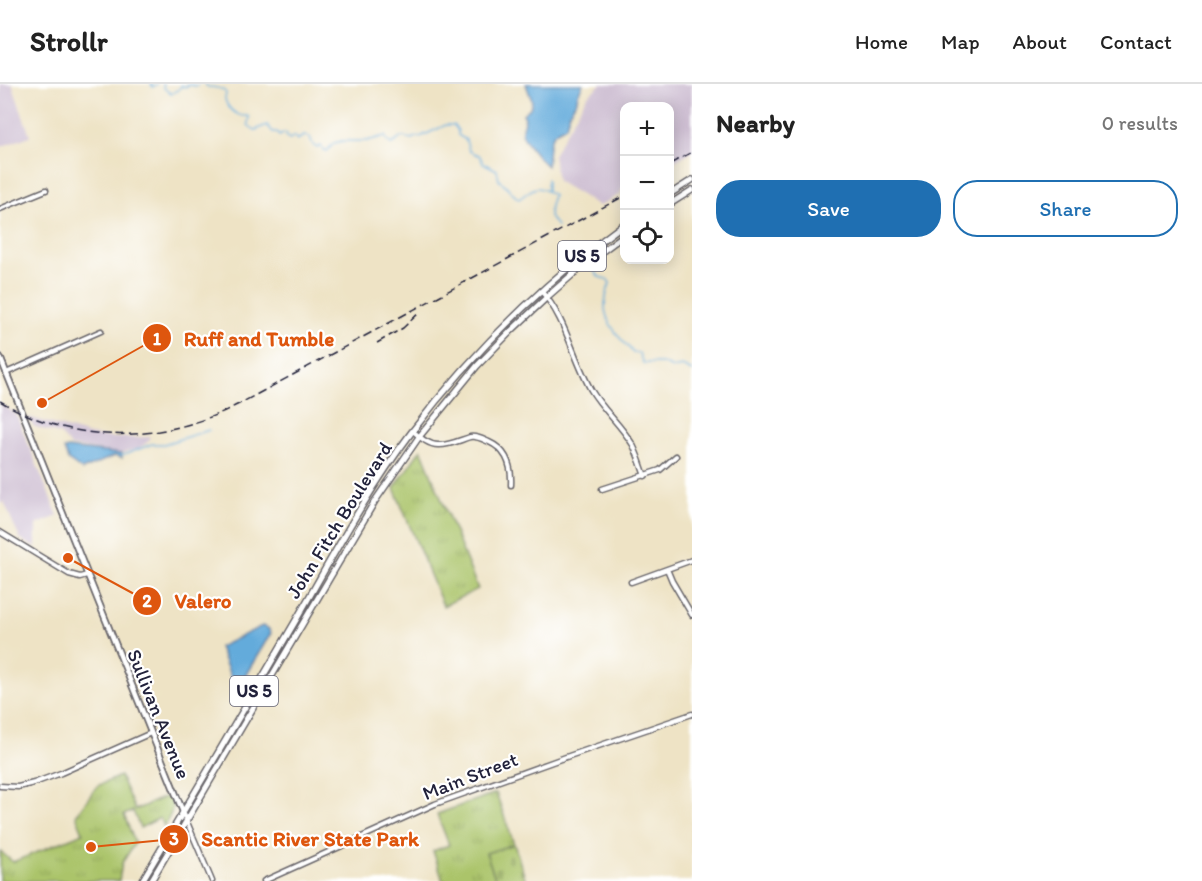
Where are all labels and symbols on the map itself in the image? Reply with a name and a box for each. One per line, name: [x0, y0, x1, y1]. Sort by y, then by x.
road number: US 5: [558, 241, 606, 271]
callout: Ruff and Tumble: [142, 319, 346, 358]
text: Ruff and Tumble: [184, 326, 334, 351]
text: 1: [153, 328, 162, 350]
street label: John Fitch Boulevard: [281, 437, 397, 603]
callout: Valero: [132, 581, 243, 620]
text: Valero: [175, 588, 232, 613]
text: 2: [142, 590, 152, 612]
street label: Sullivan Avenue: [122, 646, 196, 782]
road number: US 5: [230, 676, 278, 706]
street label: Main Street: [419, 747, 521, 805]
callout: Scantic River State Park: [159, 819, 430, 858]
text: Scantic River State Park: [201, 826, 420, 851]
text: 3: [169, 828, 179, 850]

